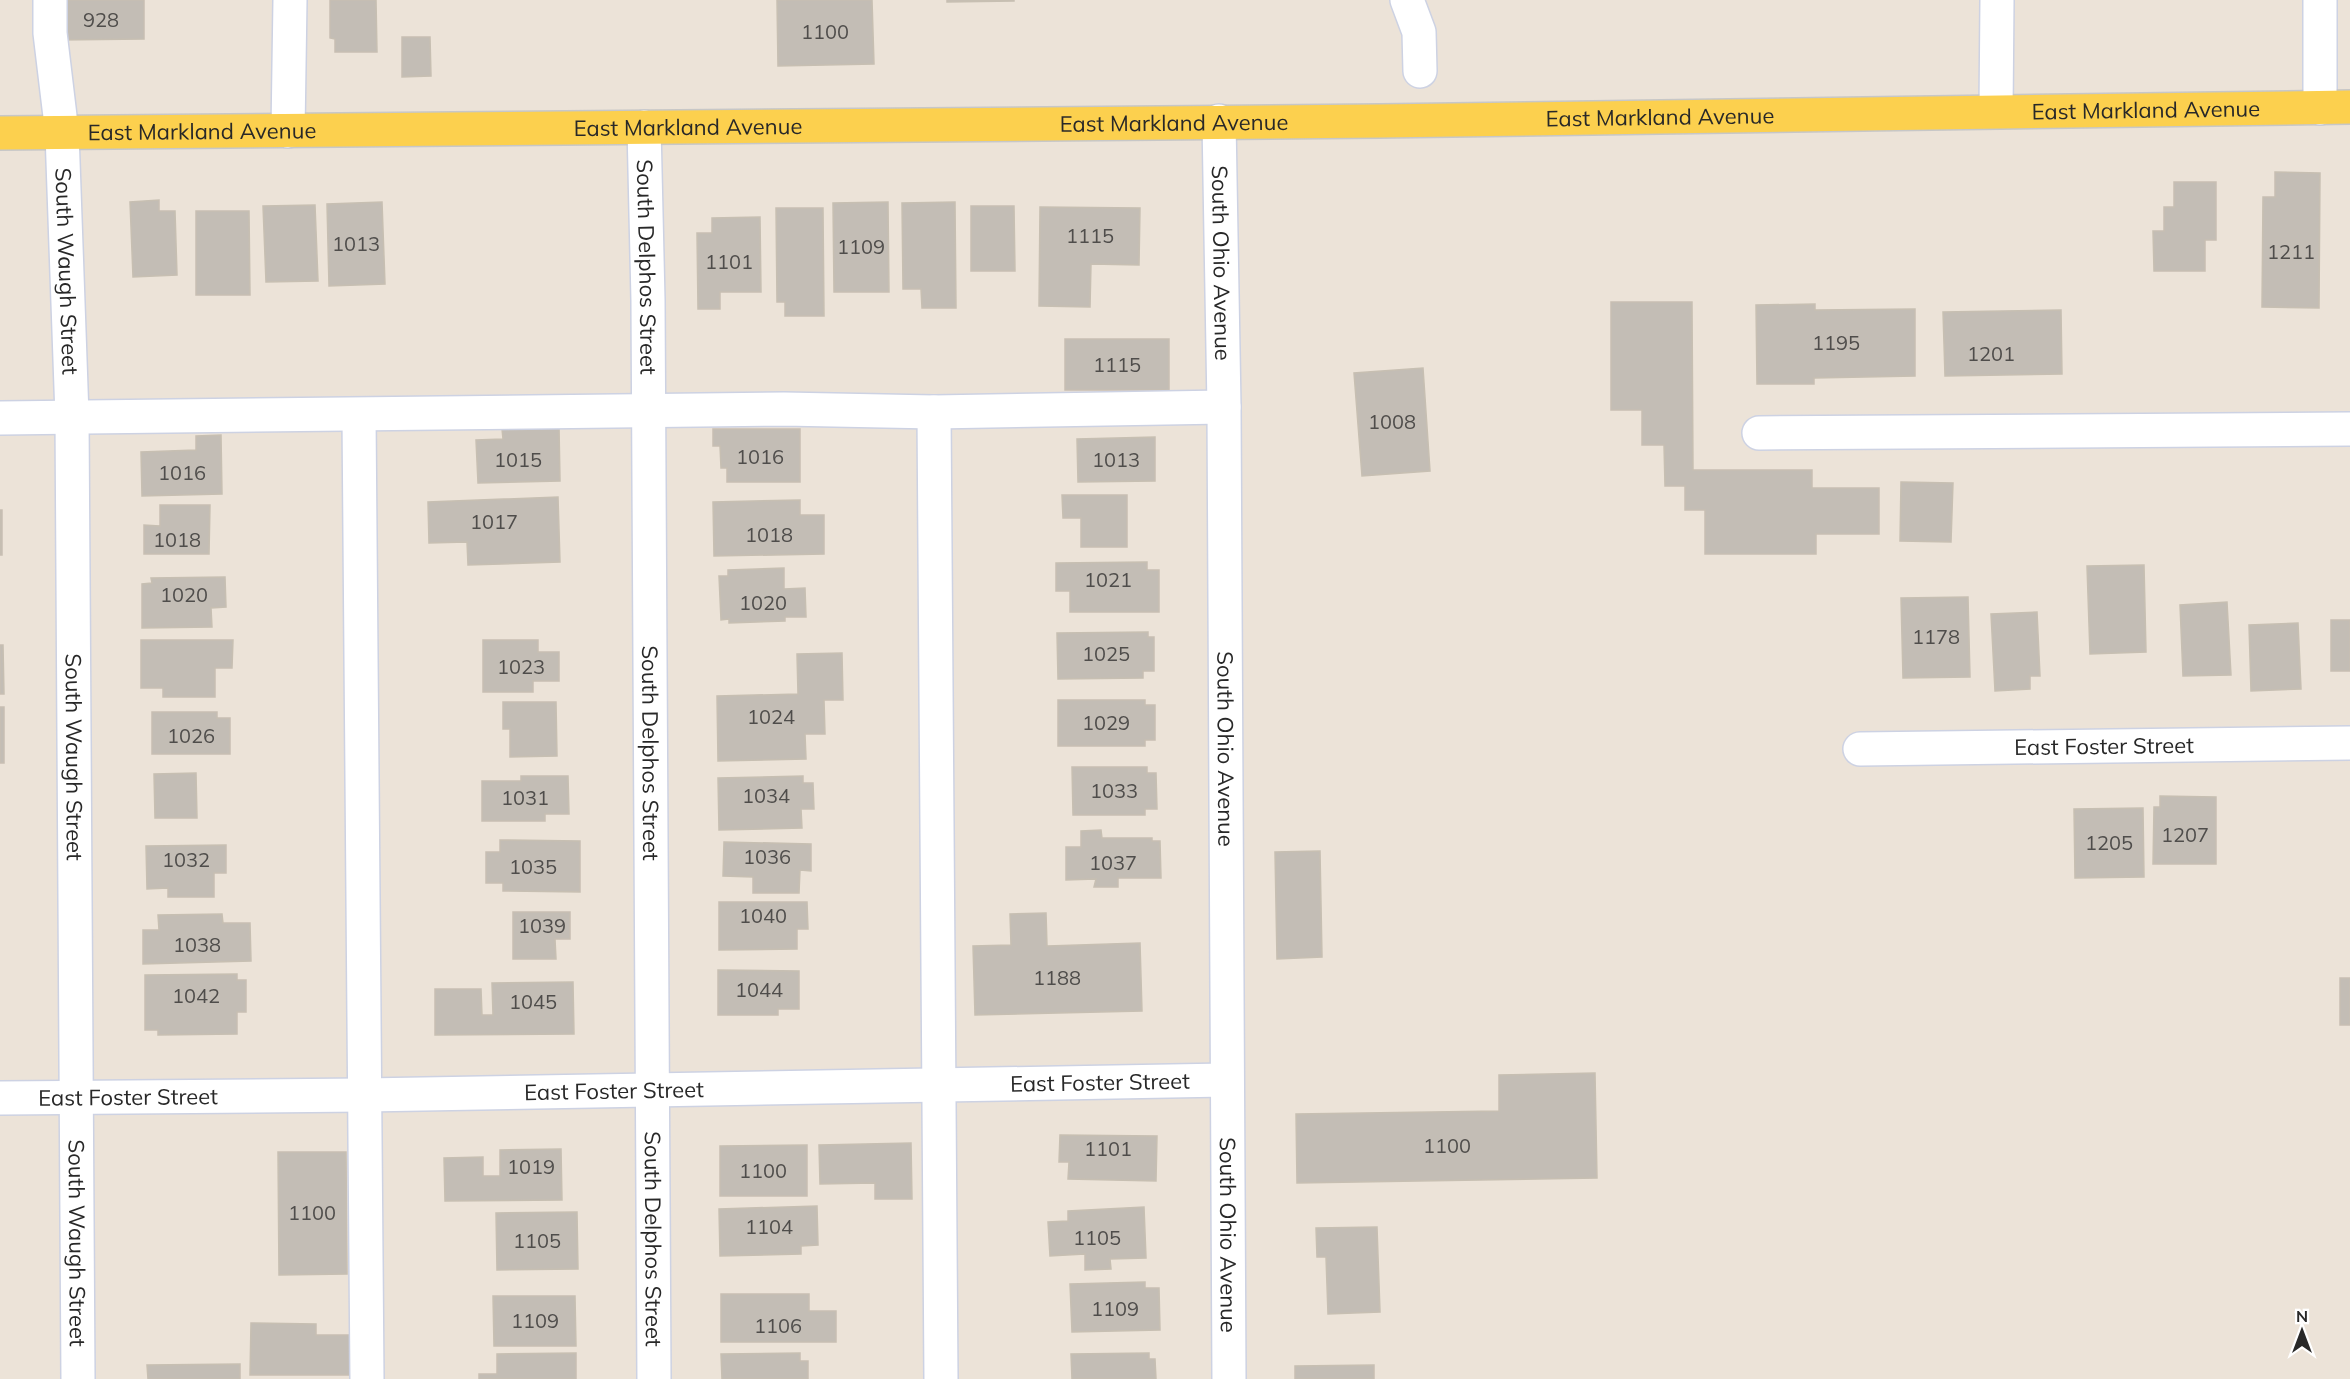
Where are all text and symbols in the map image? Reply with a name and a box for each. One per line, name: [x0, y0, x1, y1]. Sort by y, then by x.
house number: 928: [83, 7, 119, 32]
house number: 1100: [801, 19, 849, 44]
street label: East Markland Avenue: [2031, 94, 2260, 126]
street label: East Markland Avenue: [1545, 101, 1774, 133]
street label: East Markland Avenue: [1060, 108, 1288, 138]
street label: East Markland Avenue: [574, 112, 802, 142]
street label: East Markland Avenue: [88, 116, 316, 146]
street label: South Delphos Street: [631, 159, 662, 375]
street label: South Ohio Avenue: [1206, 165, 1237, 361]
street label: South Waugh Street: [49, 167, 85, 376]
house number: 1115: [1066, 223, 1114, 248]
house number: 1013: [332, 231, 380, 256]
house number: 1109: [837, 234, 885, 259]
house number: 1211: [2267, 239, 2315, 264]
house number: 1101: [705, 249, 753, 274]
house number: 1195: [1812, 330, 1860, 355]
house number: 1201: [1967, 341, 2015, 366]
house number: 1115: [1093, 352, 1141, 377]
house number: 1008: [1368, 409, 1416, 434]
house number: 1016: [736, 444, 784, 469]
house number: 1015: [494, 447, 542, 472]
house number: 1013: [1092, 447, 1140, 472]
house number: 1016: [158, 460, 206, 485]
house number: 1017: [470, 509, 518, 534]
house number: 1018: [745, 522, 793, 547]
house number: 1018: [153, 527, 201, 552]
house number: 1021: [1084, 567, 1132, 592]
house number: 1020: [160, 582, 208, 607]
house number: 1020: [739, 590, 787, 615]
house number: 1178: [1912, 624, 1960, 649]
house number: 1025: [1082, 641, 1130, 666]
street label: South Delphos Street: [636, 645, 665, 861]
street label: South Ohio Avenue: [1211, 651, 1240, 847]
street label: South Waugh Street: [59, 653, 89, 861]
house number: 1023: [497, 654, 545, 679]
house number: 1024: [747, 704, 795, 729]
house number: 1029: [1082, 710, 1130, 735]
house number: 1026: [167, 723, 215, 748]
street label: East Foster Street: [2014, 731, 2194, 761]
house number: 1033: [1090, 778, 1138, 803]
house number: 1034: [742, 783, 790, 808]
house number: 1031: [501, 785, 549, 810]
house number: 1207: [2161, 822, 2209, 847]
house number: 1205: [2085, 830, 2133, 855]
house number: 1036: [743, 844, 791, 869]
house number: 1032: [162, 847, 210, 872]
house number: 1037: [1089, 850, 1137, 875]
house number: 1035: [509, 854, 557, 879]
house number: 1040: [739, 903, 787, 928]
house number: 1039: [518, 913, 566, 938]
house number: 1038: [173, 932, 221, 957]
house number: 1188: [1033, 965, 1081, 990]
house number: 1044: [735, 977, 783, 1002]
house number: 1042: [172, 983, 220, 1008]
house number: 1045: [509, 989, 557, 1014]
street label: East Foster Street: [1010, 1067, 1190, 1098]
street label: East Foster Street: [524, 1075, 704, 1106]
street label: East Foster Street: [38, 1082, 218, 1112]
street label: South Delphos Street: [639, 1131, 668, 1347]
house number: 1100: [1423, 1133, 1471, 1158]
house number: 1101: [1084, 1136, 1132, 1161]
street label: South Ohio Avenue: [1214, 1137, 1243, 1333]
street label: South Waugh Street: [63, 1139, 92, 1347]
house number: 1019: [507, 1154, 555, 1179]
house number: 1100: [739, 1158, 787, 1183]
house number: 1100: [288, 1200, 336, 1225]
house number: 1104: [745, 1214, 793, 1239]
house number: 1105: [1073, 1225, 1121, 1250]
house number: 1105: [513, 1228, 561, 1253]
house number: 1109: [1091, 1296, 1139, 1321]
north arrow: [2272, 1301, 2332, 1361]
text: N: [2296, 1306, 2308, 1326]
house number: 1109: [511, 1308, 559, 1333]
house number: 1106: [754, 1313, 802, 1338]

